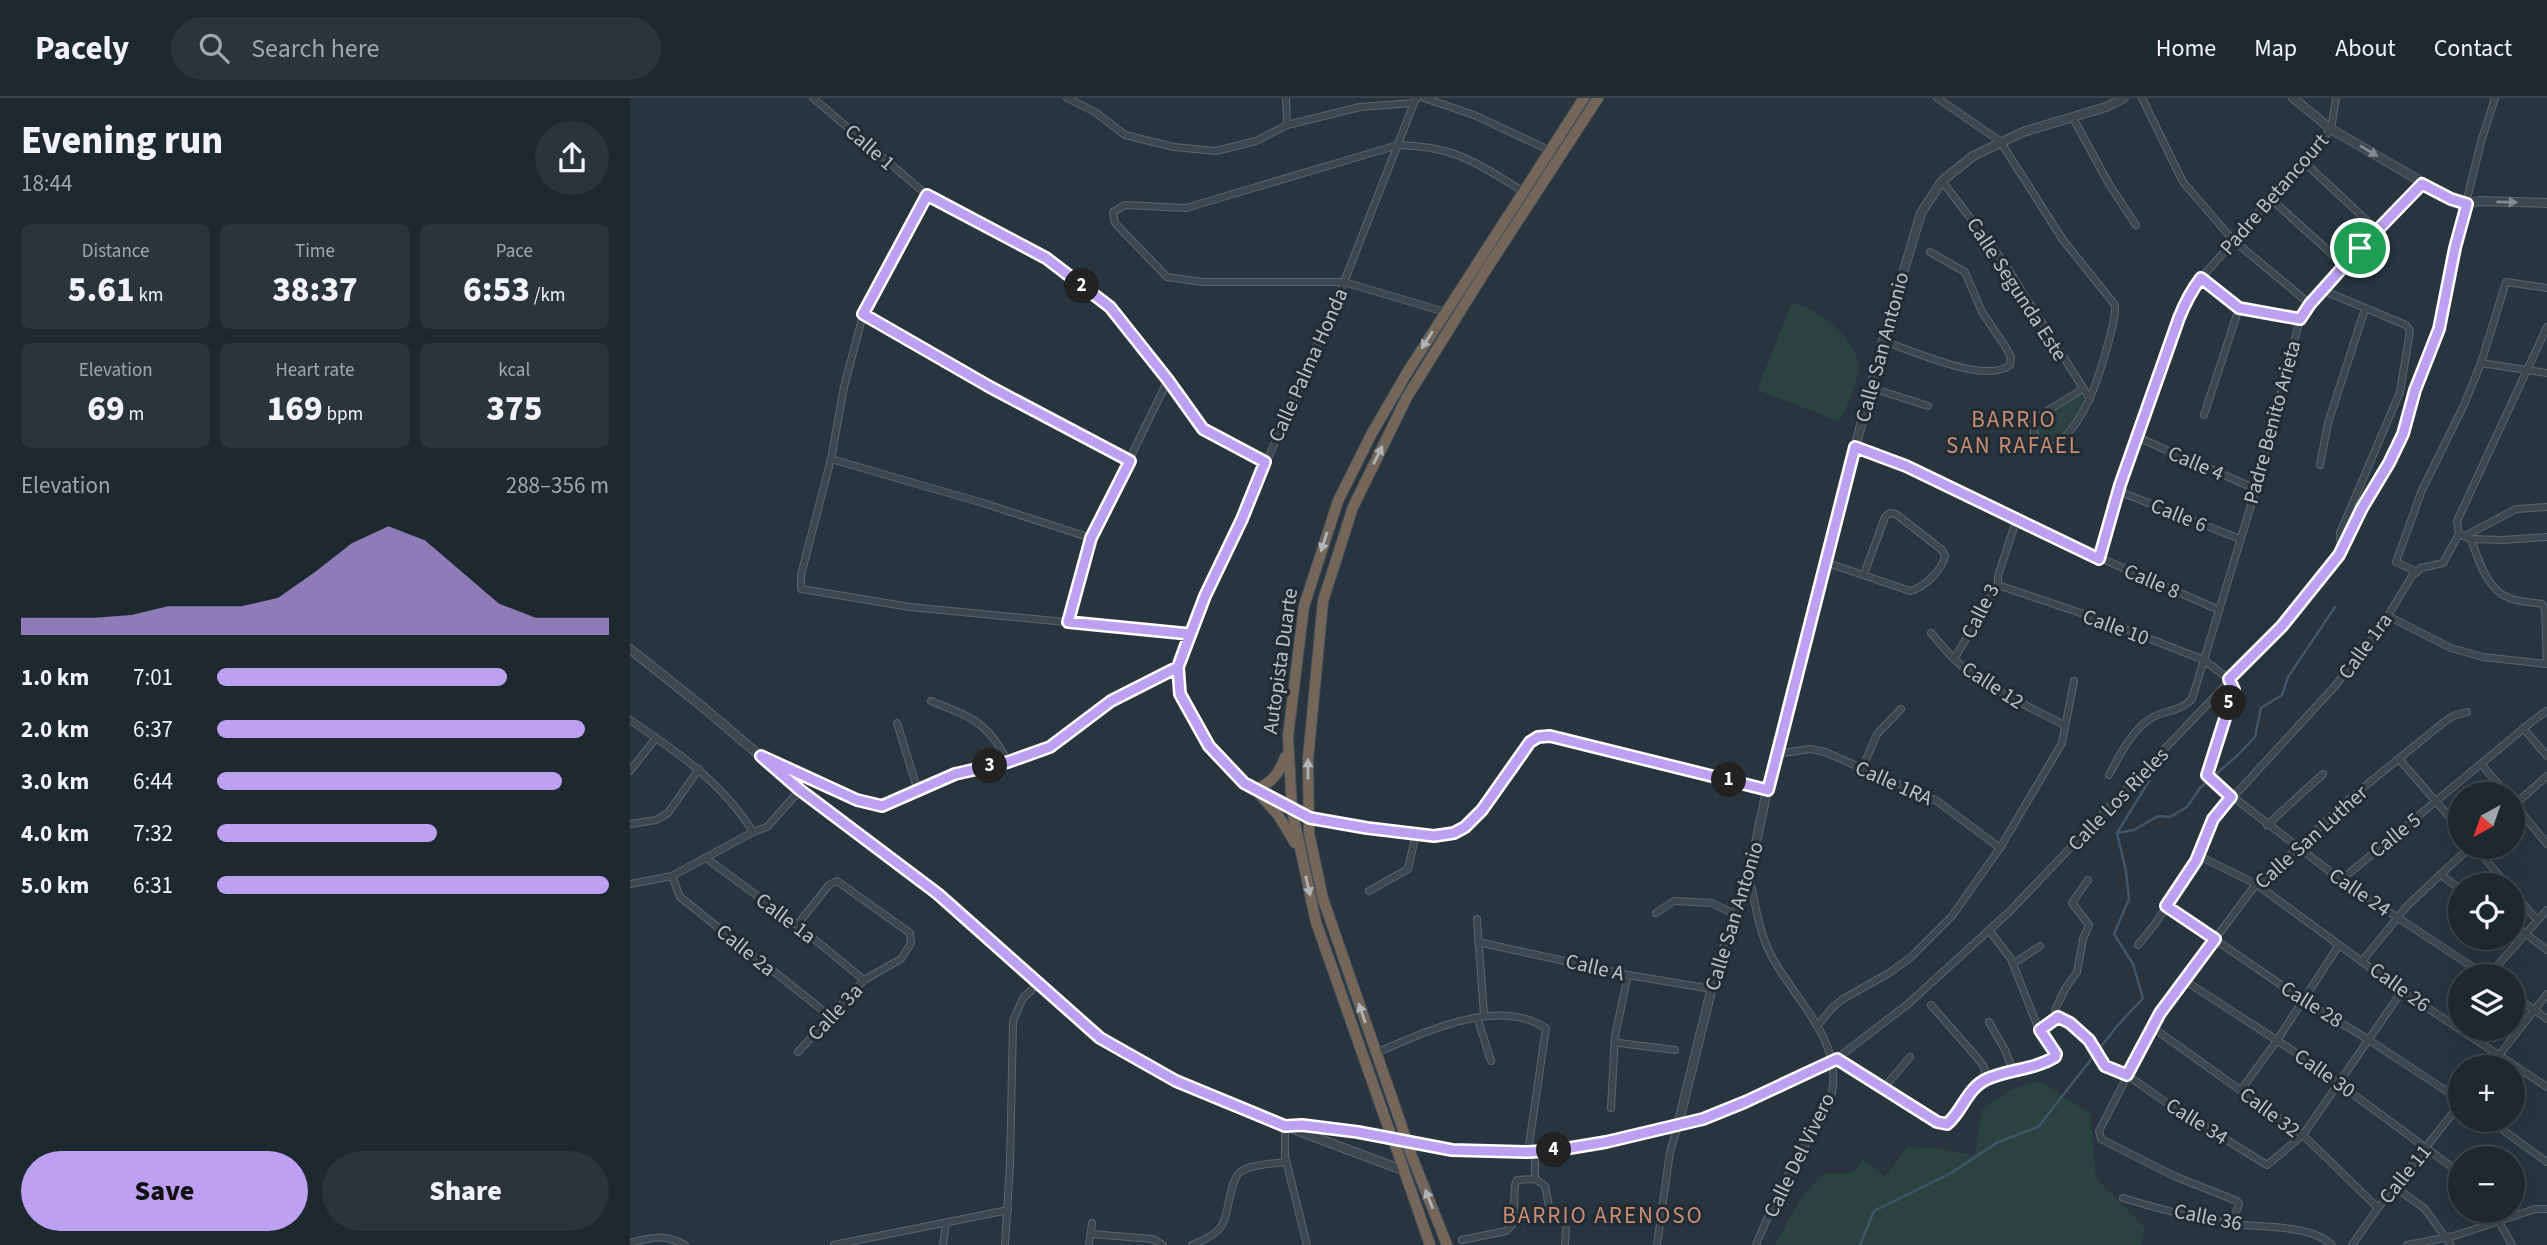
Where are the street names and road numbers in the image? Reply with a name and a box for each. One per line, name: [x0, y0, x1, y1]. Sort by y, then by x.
street label: Calle 1: [838, 117, 902, 177]
street label: Padre Betancourt: [2213, 127, 2335, 261]
street label: Calle Segunda Este: [1959, 211, 2075, 367]
street label: Calle San Antonio: [1848, 268, 1916, 426]
street label: Calle Palma Honda: [1261, 283, 1355, 447]
street label: Padre Benito Arieta: [2236, 337, 2308, 507]
street label: Calle 4: [2163, 438, 2229, 488]
street label: Calle 6: [2146, 490, 2212, 540]
street label: Calle 8: [2119, 556, 2185, 606]
street label: Calle 3: [1953, 578, 2007, 644]
street label: Autopista Duarte: [1255, 586, 1305, 736]
street label: Calle 10: [2079, 601, 2153, 653]
street label: Calle 1ra: [2331, 607, 2399, 685]
street label: Calle 12: [1956, 654, 2030, 716]
street label: Calle Los Rieles: [2061, 740, 2176, 858]
street label: Calle 1RA: [1851, 753, 1938, 814]
street label: Calle San Luther: [2248, 778, 2375, 896]
street label: Calle 5: [2363, 805, 2427, 865]
street label: Calle San Antonio: [1697, 838, 1771, 994]
street label: Calle 24: [2323, 860, 2397, 924]
street label: Calle 1a: [749, 885, 823, 951]
street label: Calle 2a: [710, 917, 782, 983]
street label: Calle A: [1563, 946, 1628, 988]
street label: Calle 26: [2363, 955, 2437, 1019]
street label: Calle 28: [2275, 973, 2349, 1035]
street label: Calle 3a: [801, 977, 869, 1047]
street label: Calle 30: [2288, 1041, 2362, 1105]
street label: Calle 32: [2234, 1079, 2306, 1145]
street label: Calle Del Vivero: [1756, 1088, 1842, 1222]
street label: Calle 34: [2160, 1090, 2234, 1152]
street label: Calle 11: [2372, 1138, 2438, 1210]
street label: Calle 36: [2171, 1196, 2245, 1238]

